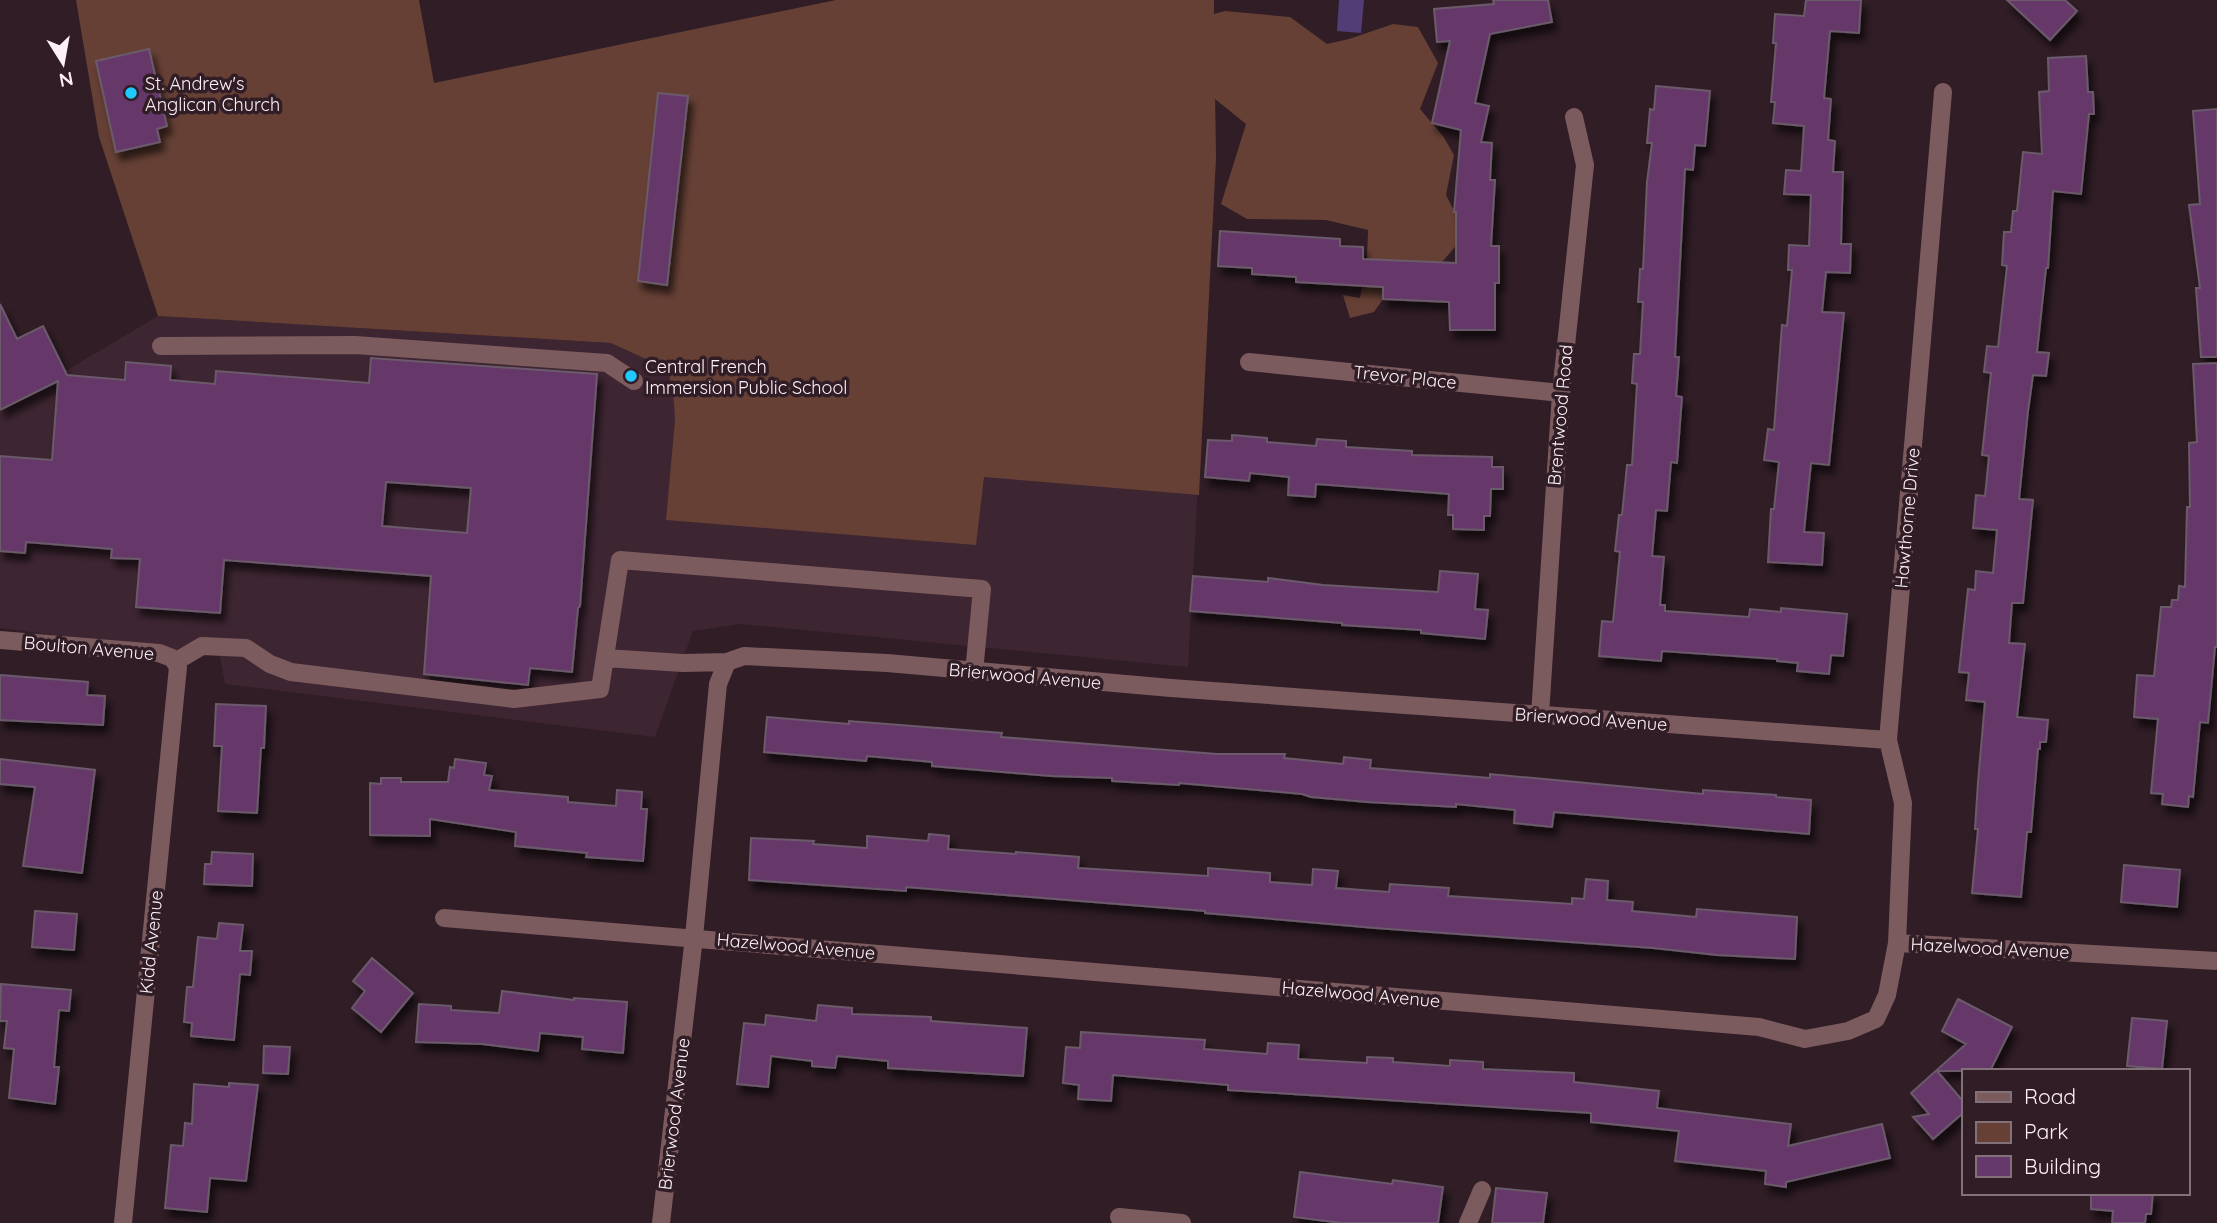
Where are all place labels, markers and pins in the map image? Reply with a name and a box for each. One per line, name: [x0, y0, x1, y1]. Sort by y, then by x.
place label: St. Andrew's Anglican Church: [145, 72, 280, 116]
marker: St. Andrew's Anglican Church: [123, 85, 139, 101]
place label: Central French Immersion Public School: [645, 355, 847, 399]
marker: Central French Immersion Public School: [623, 368, 639, 384]

